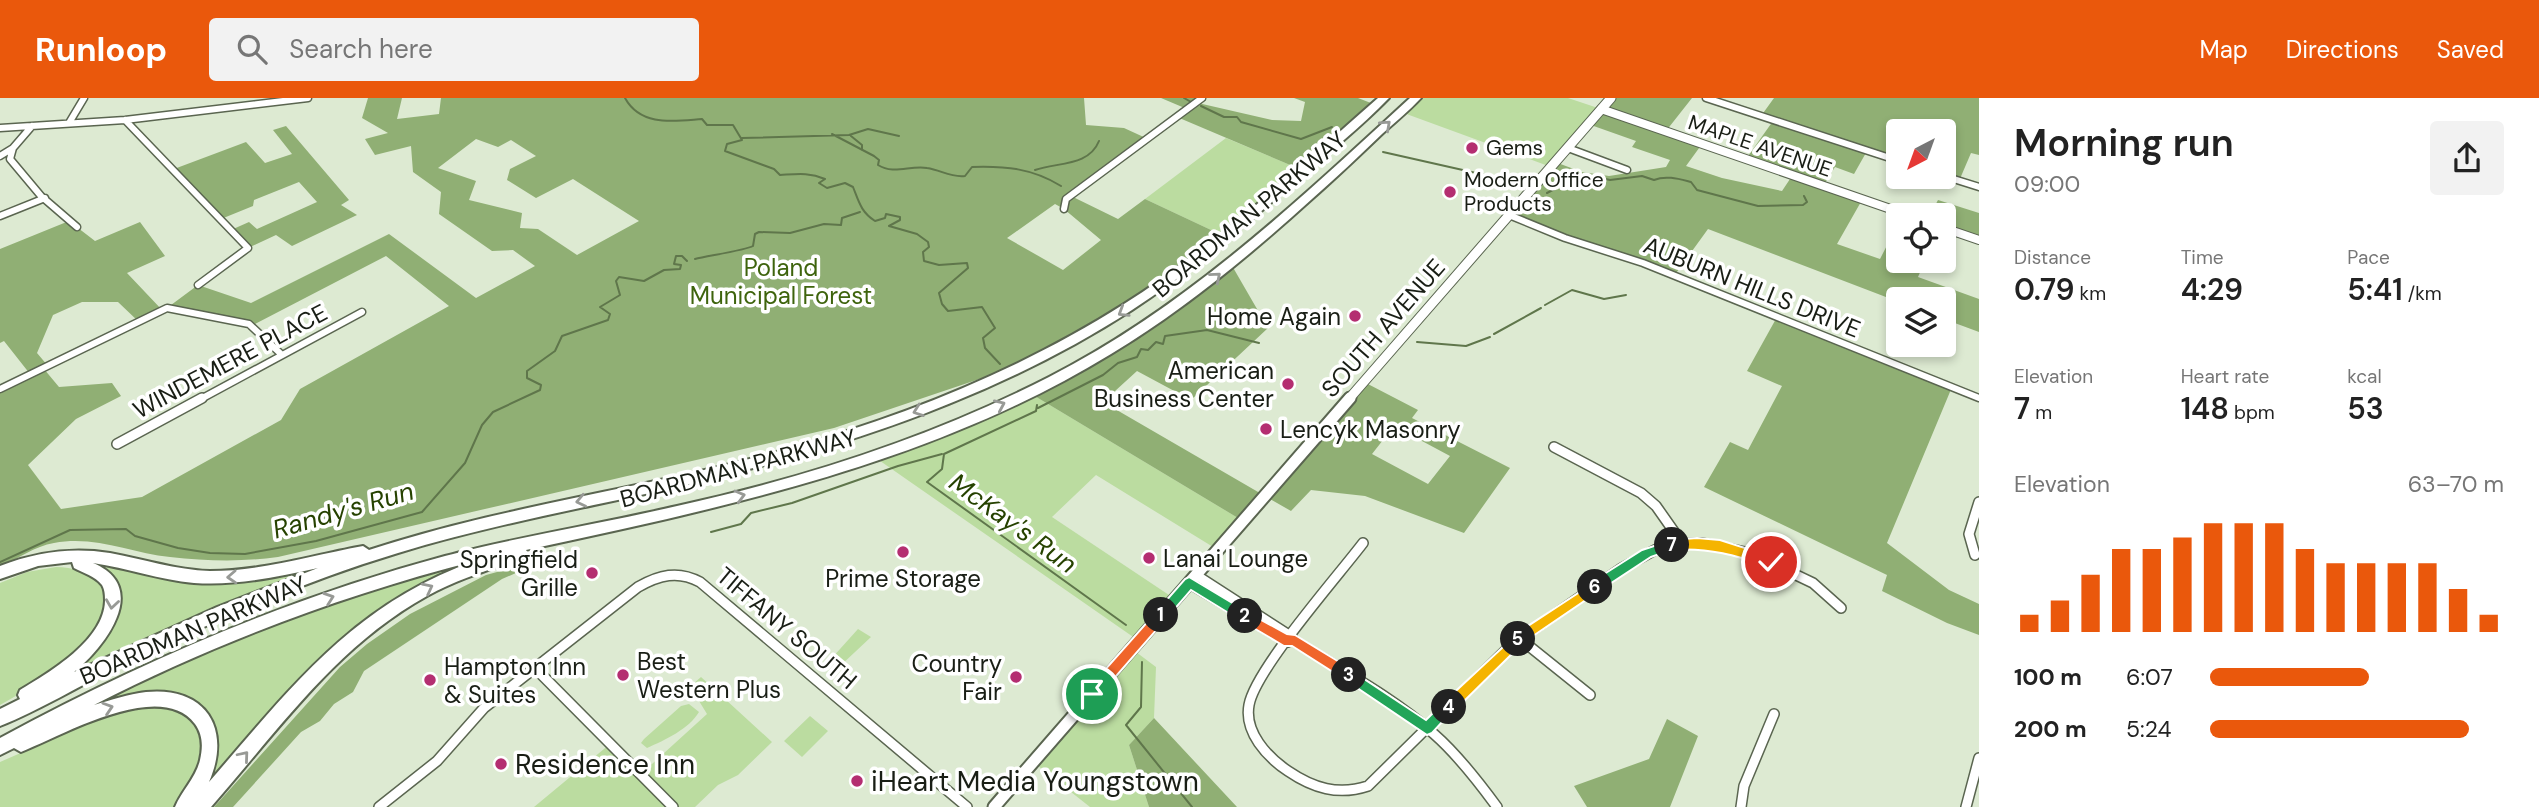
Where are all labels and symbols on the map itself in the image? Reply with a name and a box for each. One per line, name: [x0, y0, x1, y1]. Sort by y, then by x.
street label: MAPLE AVENUE: [1684, 108, 1836, 184]
north arrow: [1886, 119, 1956, 189]
one-way arrow: [1378, 121, 1391, 134]
street label: BOARDMAN PARKWAY: [1146, 124, 1352, 304]
place label: Gems: [1486, 134, 1543, 162]
marker: Gems: [1464, 140, 1480, 156]
place label: Modern Office Products: [1464, 166, 1604, 218]
marker: Modern Office Products: [1442, 184, 1458, 200]
street label: AUBURN HILLS DRIVE: [1639, 229, 1865, 345]
park label: Poland Municipal Forest: [690, 252, 872, 311]
street label: SOUTH AVENUE: [1314, 252, 1452, 404]
one-way arrow: [1208, 273, 1221, 285]
street label: WINDEMERE PLACE: [127, 297, 333, 425]
place label: Home Again: [1207, 301, 1341, 332]
one-way arrow: [1118, 303, 1131, 316]
marker: Home Again: [1347, 308, 1363, 324]
place label: American Business Center: [1094, 355, 1274, 414]
marker: American Business Center: [1280, 376, 1296, 392]
one-way arrow: [993, 399, 1006, 413]
one-way arrow: [913, 402, 925, 416]
place label: Lencyk Masonry: [1280, 414, 1461, 445]
marker: Lencyk Masonry: [1258, 421, 1274, 437]
street label: BOARDMAN PARKWAY: [616, 422, 860, 514]
water label: McKay's Run: [942, 465, 1084, 581]
water label: Randy's Run: [269, 474, 417, 546]
one-way arrow: [734, 490, 746, 505]
one-way arrow: [575, 492, 587, 507]
pin: 7: [1654, 528, 1690, 562]
pin: [1741, 532, 1801, 592]
place label: Lanai Lounge: [1163, 543, 1308, 574]
place label: Springfield Grille: [460, 544, 578, 603]
marker: Prime Storage: [895, 544, 911, 560]
marker: Lanai Lounge: [1141, 550, 1157, 566]
street label: TIFFANY SOUTH: [710, 560, 864, 696]
place label: Prime Storage: [825, 563, 981, 594]
marker: Springfield Grille: [584, 565, 600, 581]
street label: BOARDMAN PARKWAY: [75, 568, 311, 692]
one-way arrow: [227, 569, 238, 584]
pin: 6: [1578, 570, 1612, 604]
one-way arrow: [421, 582, 434, 596]
one-way arrow: [323, 592, 335, 606]
one-way arrow: [104, 598, 119, 610]
pin: 1: [1144, 598, 1178, 632]
pin: 2: [1228, 598, 1262, 634]
pin: 5: [1500, 622, 1536, 656]
place label: Best Western Plus: [637, 646, 781, 705]
place label: Country Fair: [911, 648, 1002, 707]
place label: Hampton Inn & Suites: [444, 651, 586, 710]
pin: 3: [1332, 658, 1366, 692]
pin: [1062, 664, 1122, 724]
marker: Best Western Plus: [615, 667, 631, 683]
marker: Country Fair: [1008, 669, 1024, 685]
marker: Hampton Inn & Suites: [422, 672, 438, 688]
pin: 4: [1432, 690, 1466, 724]
one-way arrow: [102, 702, 114, 716]
place label: Residence Inn: [515, 746, 695, 783]
one-way arrow: [236, 751, 248, 764]
marker: Residence Inn: [493, 756, 509, 772]
place label: iHeart Media Youngstown: [871, 763, 1199, 800]
marker: iHeart Media Youngstown: [849, 773, 865, 789]

